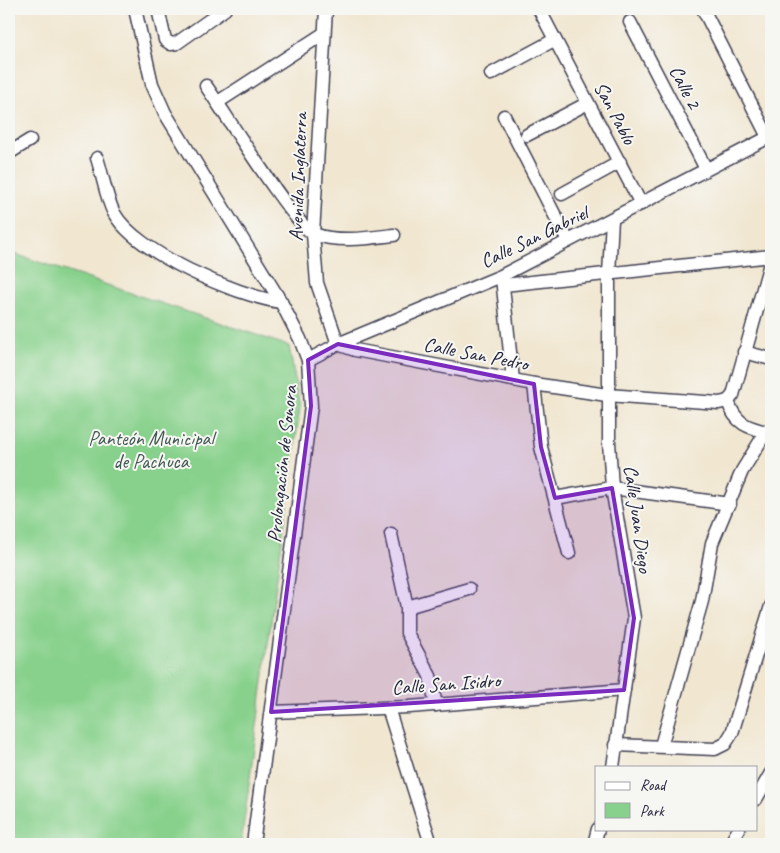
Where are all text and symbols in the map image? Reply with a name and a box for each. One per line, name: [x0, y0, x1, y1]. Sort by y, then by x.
street label: Calle 2: [664, 61, 707, 115]
street label: San Pablo: [588, 77, 642, 149]
street label: Avenida Inglaterra: [283, 111, 313, 242]
street label: Calle San Gabriel: [476, 199, 595, 274]
street label: Calle San Pedro: [422, 332, 532, 377]
street label: Prolongación de Sonora: [261, 383, 303, 544]
park label: Panteón Municipal de Pachuca: [88, 426, 217, 474]
street label: Calle Juan Diego: [618, 464, 658, 575]
street label: Calle San Isidro: [391, 668, 503, 700]
legend: [595, 766, 758, 830]
text: Road: [640, 776, 667, 795]
text: Park: [640, 802, 665, 821]

